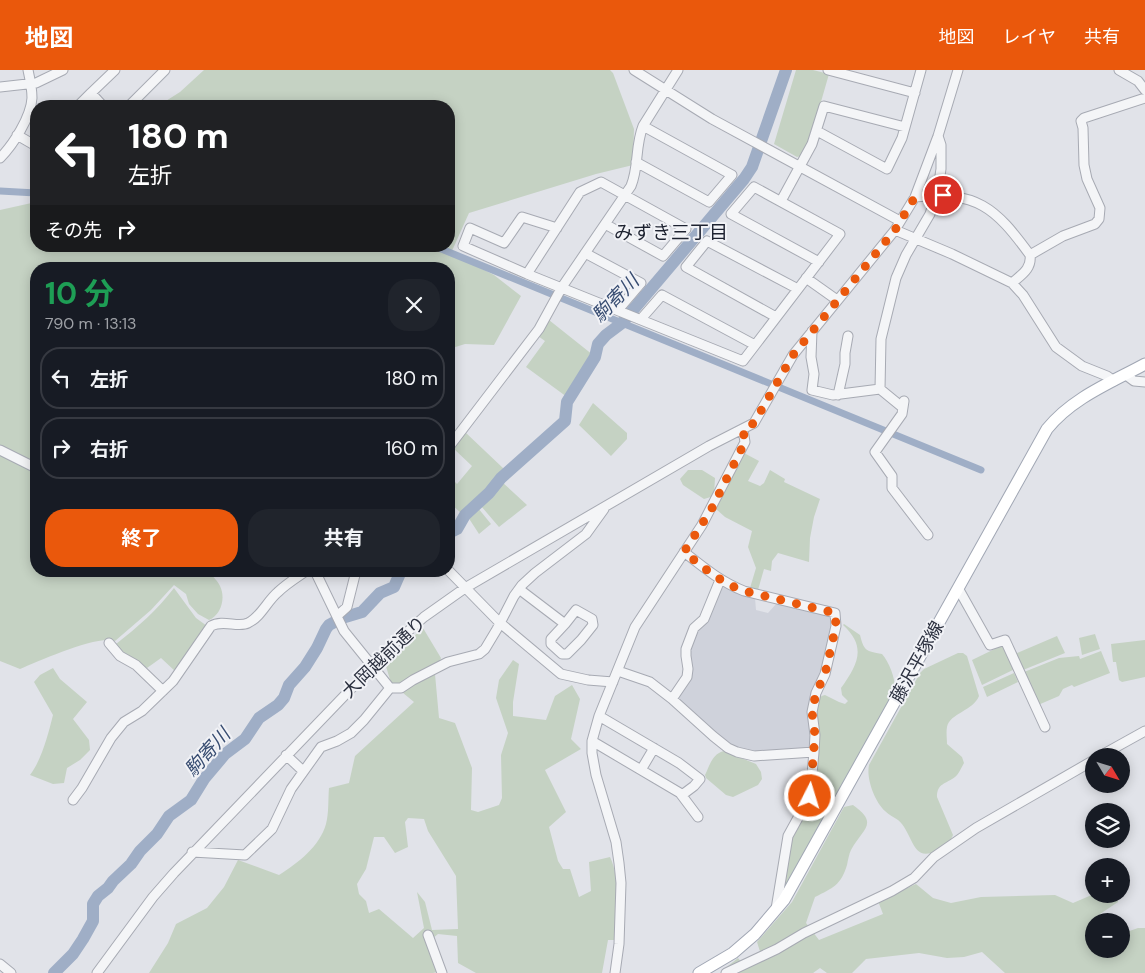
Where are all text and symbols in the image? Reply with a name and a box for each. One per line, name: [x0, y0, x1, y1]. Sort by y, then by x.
text: 地図: [25, 22, 73, 53]
text: 地図: [939, 25, 975, 49]
text: レイヤ: [1003, 25, 1056, 49]
text: 共有: [1084, 25, 1120, 49]
text: 180 m: [128, 113, 229, 159]
icon: left: [45, 120, 110, 185]
text: 左折: [128, 161, 172, 190]
pin: [922, 174, 964, 216]
icon: arrive: [929, 181, 957, 209]
icon: right: [112, 215, 140, 243]
text: その先: [45, 218, 102, 243]
district label: みずき三丁目: [614, 220, 728, 245]
water label: 駒寄川: [587, 268, 646, 328]
text: 10 分: [45, 274, 114, 313]
button: close: [388, 279, 440, 331]
text: 790 m · 13:13: [45, 313, 136, 334]
icon: left: [47, 364, 75, 392]
text: 180 m: [386, 366, 438, 391]
text: 左折: [90, 367, 128, 392]
icon: right: [47, 434, 75, 462]
text: 160 m: [385, 436, 438, 461]
text: 右折: [90, 437, 128, 462]
button: 終了: [45, 509, 238, 567]
button: 共有: [248, 509, 440, 567]
street label: 大岡越前通り: [337, 611, 431, 703]
street label: 藤沢平塚線: [885, 617, 949, 707]
water label: 駒寄川: [179, 721, 237, 782]
north arrow: [1085, 748, 1130, 792]
map controls: [1085, 748, 1130, 958]
position arrow: [783, 769, 835, 821]
button: layers: [1085, 803, 1130, 848]
button: +: [1085, 858, 1130, 903]
button: −: [1085, 913, 1130, 958]

